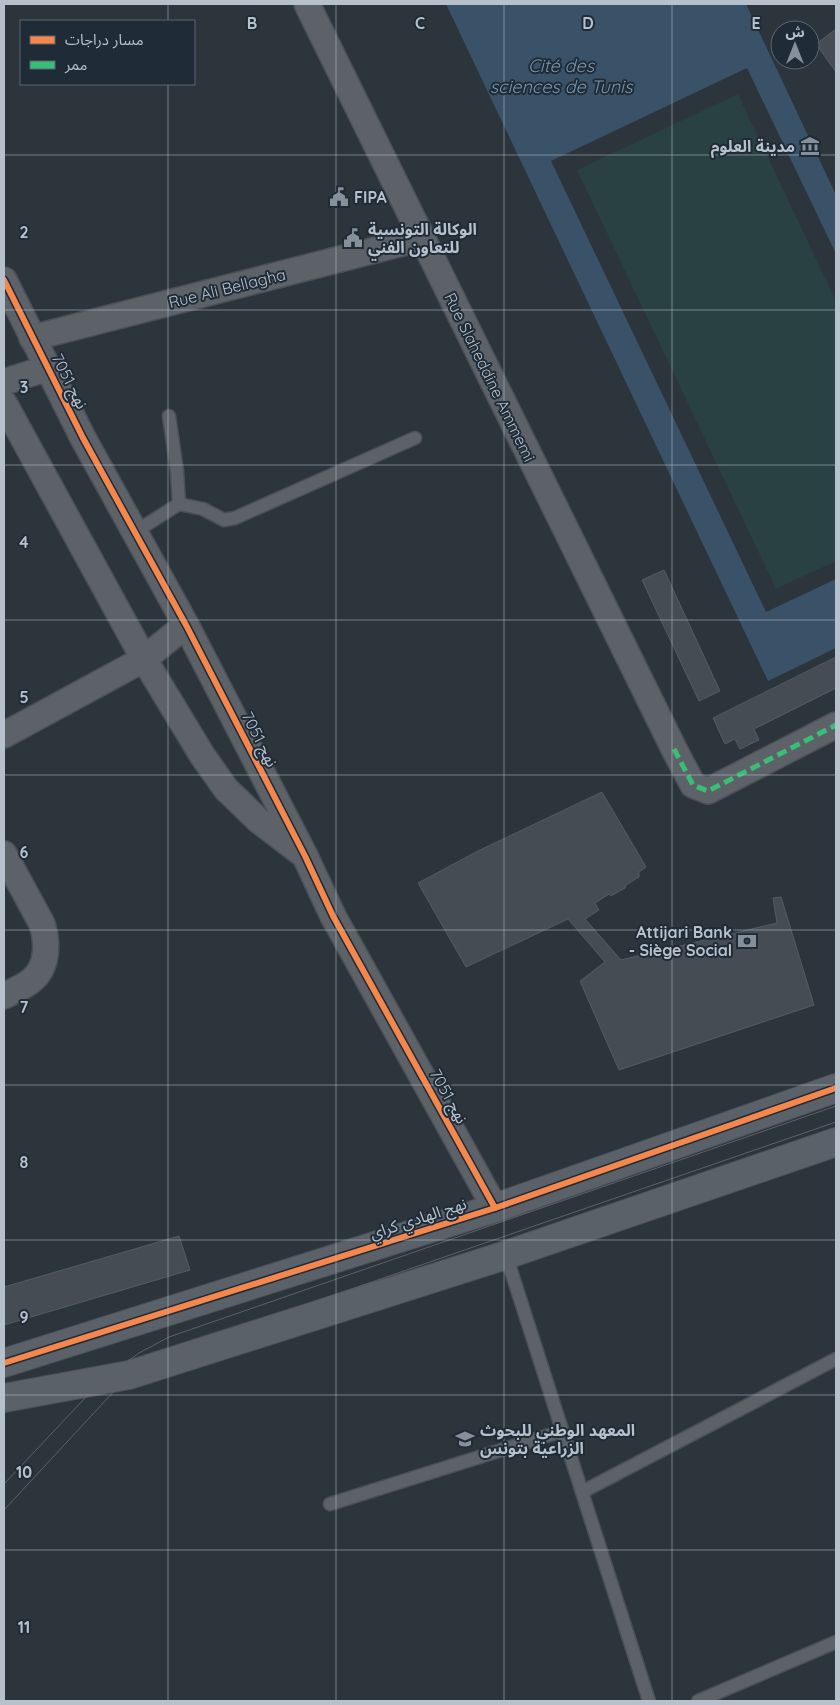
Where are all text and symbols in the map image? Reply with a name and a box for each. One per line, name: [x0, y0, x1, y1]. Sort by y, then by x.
text: B: [247, 13, 257, 33]
text: C: [415, 13, 425, 33]
text: D: [582, 13, 594, 33]
text: E: [751, 13, 761, 33]
legend: [20, 20, 195, 85]
north arrow: [770, 20, 820, 70]
text: ش: [785, 23, 805, 41]
text: مسار دراجات: [65, 30, 144, 49]
water label: Cité des sciences de Tunis: [490, 54, 634, 98]
text: ممر: [64, 55, 88, 74]
museum icon: مدينة العلوم: [799, 135, 821, 157]
place label: مدينة العلوم: [711, 136, 795, 158]
public building icon: FIPA: [328, 186, 350, 208]
place label: FIPA: [354, 187, 387, 207]
place label: الوكالة التونسية للتعاون الفني: [368, 219, 477, 261]
text: 2: [19, 222, 29, 242]
public building icon: الوكالة التونسية للتعاون الفني: [342, 227, 364, 249]
street label: Rue Ali Bellagha: [166, 264, 288, 312]
street label: Rue Slaheddine Ammemi: [440, 289, 540, 465]
street label: نهج 7051: [45, 350, 92, 413]
text: 3: [20, 377, 28, 397]
text: 4: [19, 532, 29, 552]
text: 5: [19, 687, 29, 707]
street label: نهج 7051: [235, 708, 282, 771]
text: 6: [20, 842, 29, 862]
place label: Attijari Bank - Siège Social: [629, 922, 732, 960]
bank icon: Attijari Bank - Siège Social: [736, 930, 758, 952]
text: 7: [20, 997, 29, 1017]
street label: نهج 7051: [423, 1065, 472, 1128]
text: 8: [20, 1152, 29, 1172]
street label: نهج الهادي كراي: [367, 1193, 470, 1246]
text: 9: [19, 1307, 29, 1327]
place label: المعهد الوطني للبحوث الزراعية بتونس: [480, 1420, 635, 1458]
school or university icon: المعهد الوطني للبحوث الزراعية بتونس: [454, 1428, 476, 1450]
text: 10: [16, 1462, 32, 1482]
text: 11: [18, 1617, 30, 1637]

